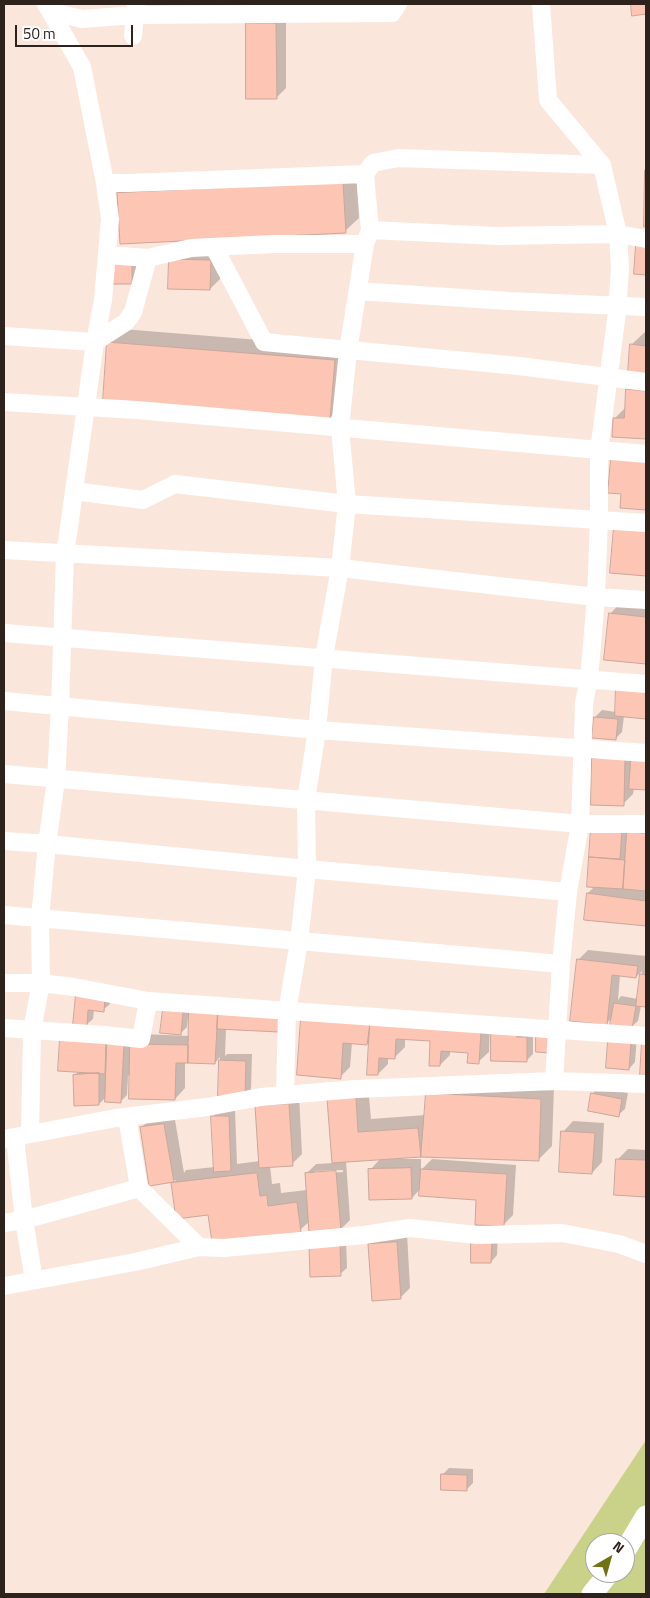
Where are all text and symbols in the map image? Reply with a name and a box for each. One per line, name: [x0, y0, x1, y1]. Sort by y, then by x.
scale bar: [18, 15, 135, 47]
text: 50 m: [23, 22, 56, 45]
north arrow: [585, 1533, 635, 1583]
text: N: [609, 1535, 629, 1558]

